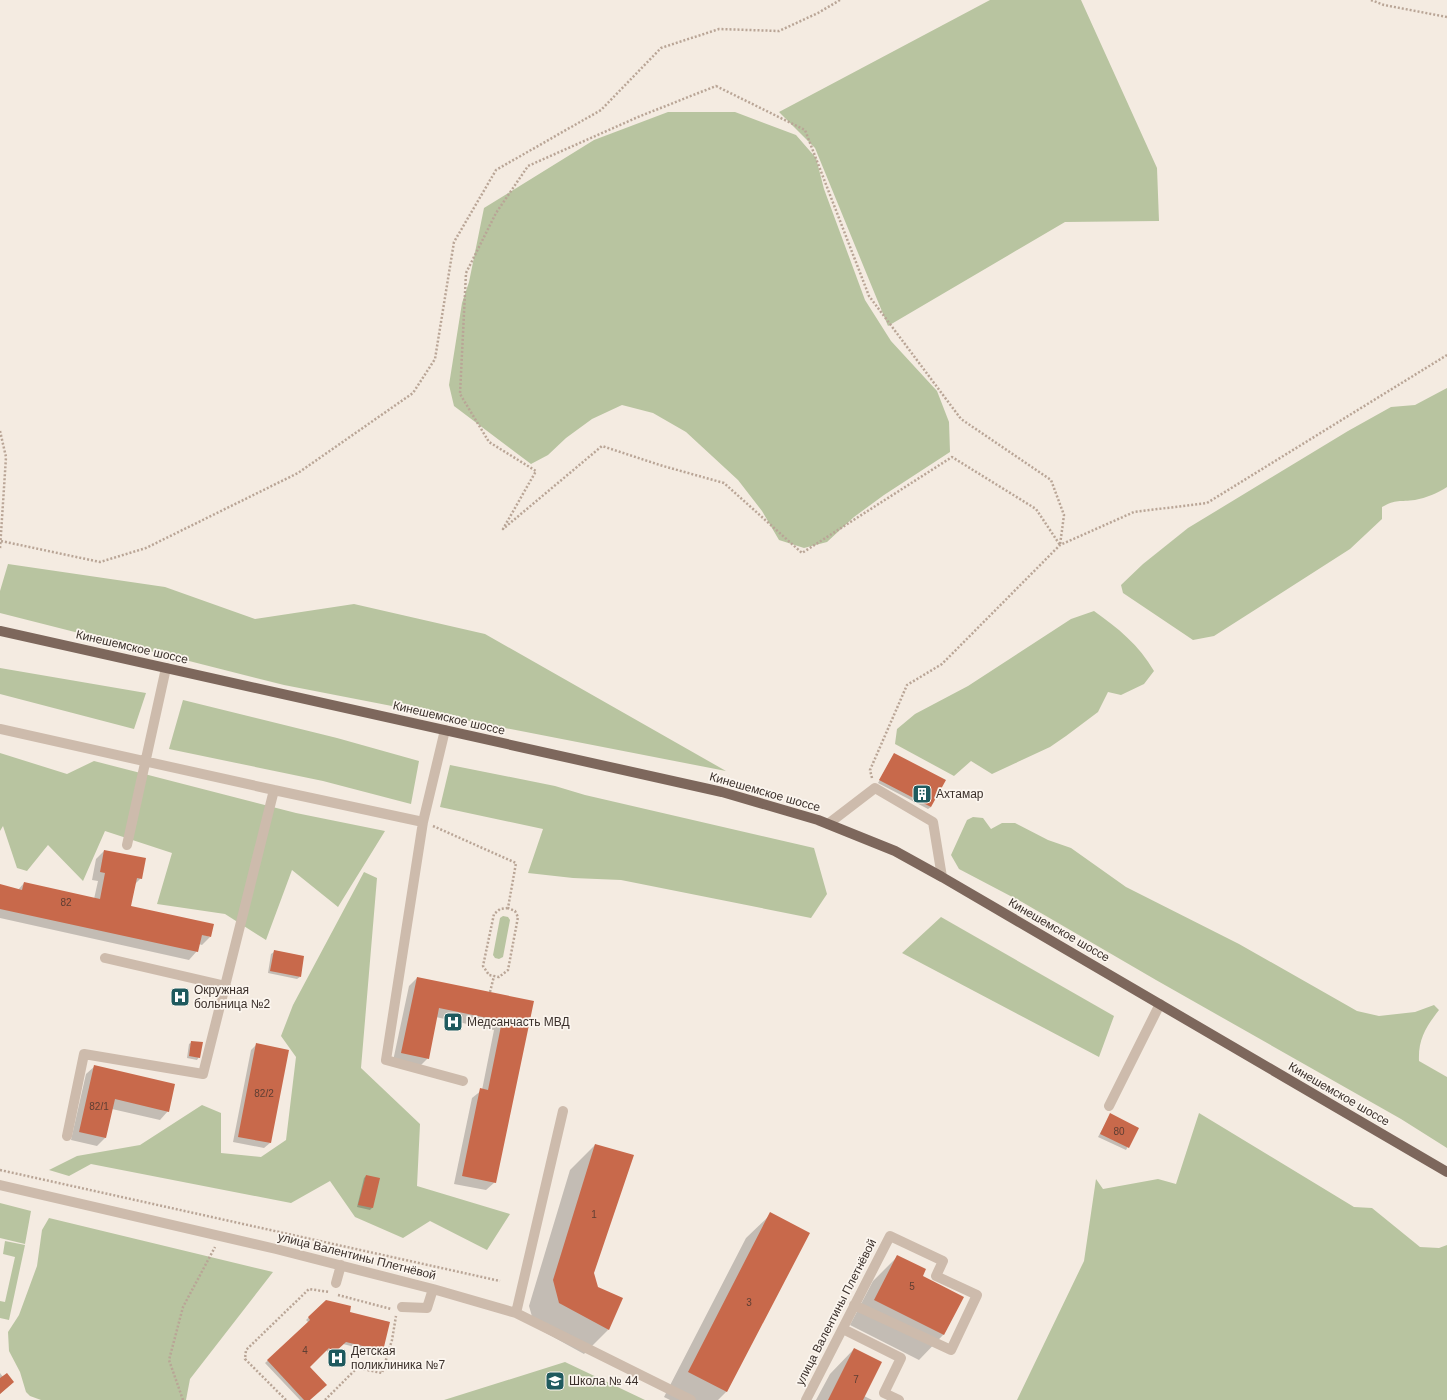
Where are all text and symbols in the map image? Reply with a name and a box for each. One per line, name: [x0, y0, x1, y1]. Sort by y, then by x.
street label: Кинешемское шоссе: [75, 627, 190, 667]
street label: Кинешемское шоссе: [392, 698, 507, 738]
street label: Кинешемское шоссе: [708, 769, 822, 815]
building icon: Ахтамар: [911, 783, 933, 805]
place label: Ахтамар: [936, 787, 984, 801]
street label: Кинешемское шоссе: [1006, 895, 1112, 965]
house number: 82: [60, 897, 72, 908]
place label: Окружная больница №2: [194, 983, 271, 1011]
hospital icon: Окружная больница №2: [169, 986, 191, 1008]
hospital icon: Медсанчасть МВД: [442, 1011, 464, 1033]
place label: Медсанчасть МВД: [467, 1015, 570, 1029]
street label: Кинешемское шоссе: [1286, 1059, 1392, 1129]
house number: 82/2: [254, 1088, 274, 1099]
house number: 82/1: [89, 1101, 109, 1112]
house number: 80: [1113, 1126, 1125, 1137]
house number: 1: [591, 1209, 597, 1220]
street label: улица Валентины Плетнёвой: [277, 1230, 437, 1282]
street label: улица Валентины Плетнёвой: [793, 1236, 879, 1388]
house number: 5: [909, 1281, 915, 1292]
house number: 3: [746, 1297, 752, 1308]
place label: Детская поликлиника №7: [351, 1344, 445, 1372]
house number: 4: [302, 1345, 308, 1356]
hospital icon: Детская поликлиника №7: [326, 1347, 348, 1369]
school or university icon: Школа № 44: [544, 1370, 566, 1392]
place label: Школа № 44: [569, 1374, 639, 1388]
house number: 7: [853, 1374, 859, 1385]

